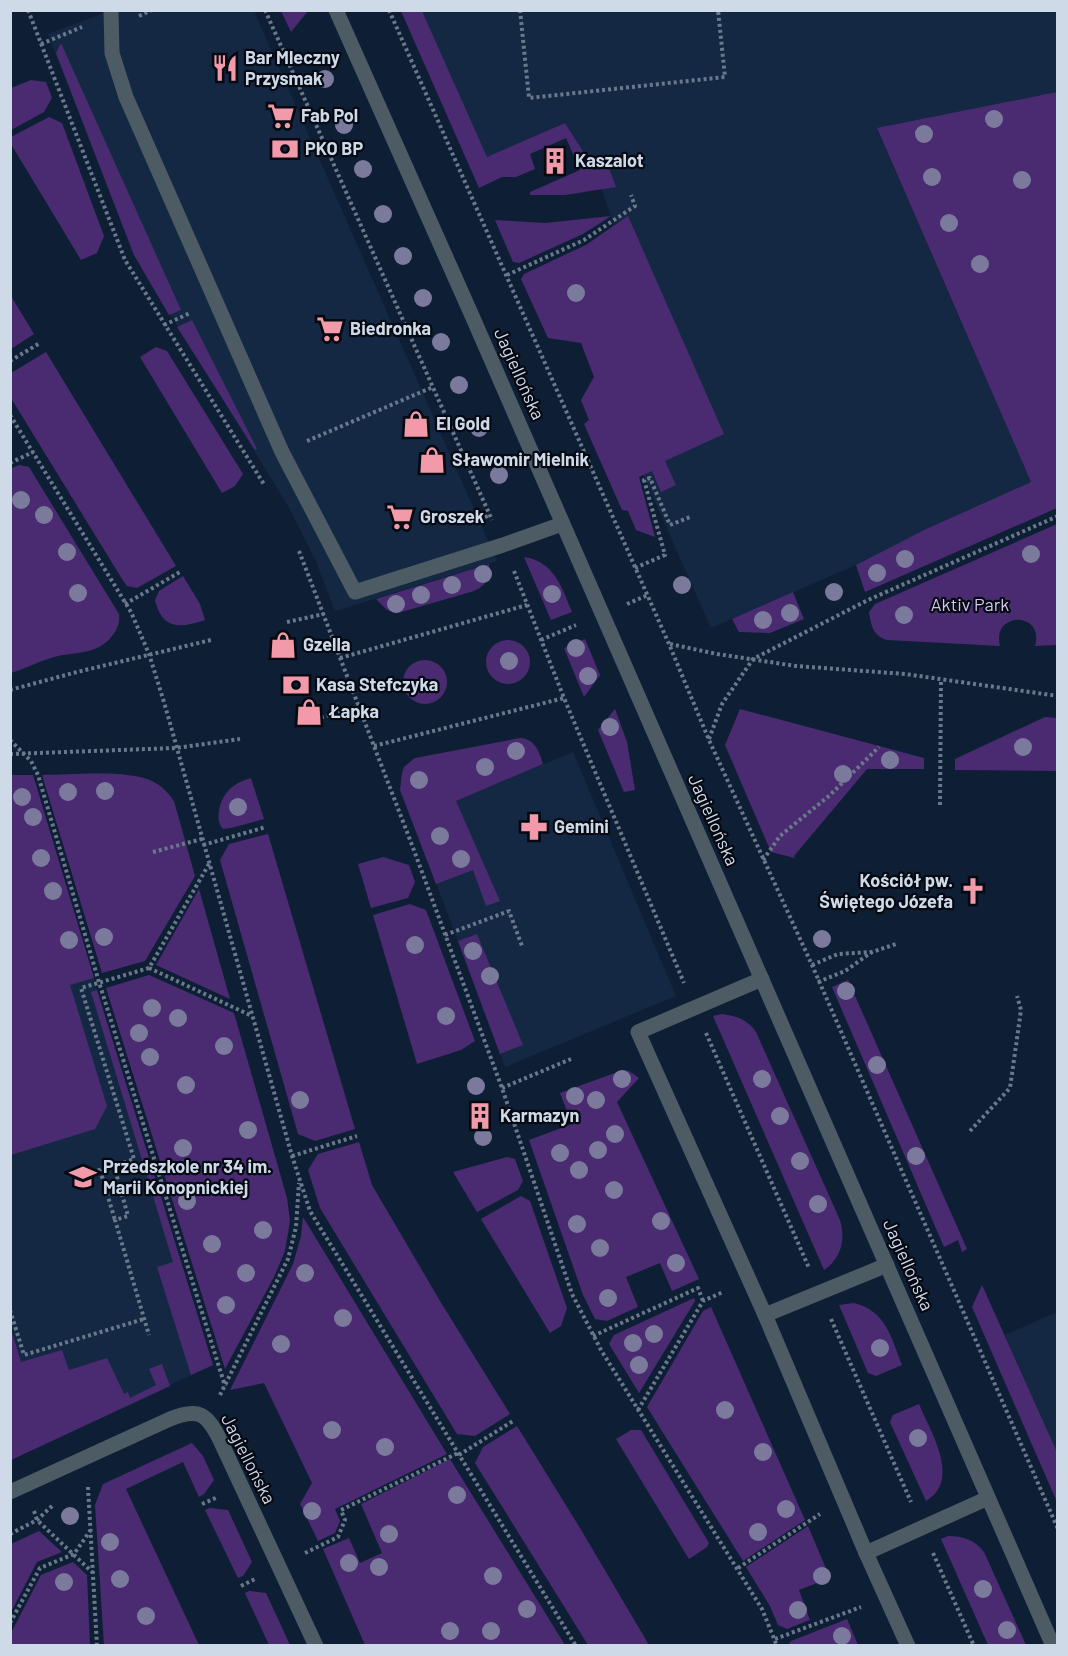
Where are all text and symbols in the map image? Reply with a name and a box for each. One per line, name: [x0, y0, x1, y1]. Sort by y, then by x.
place label: Bar Mleczny Przysmak: [245, 46, 340, 89]
restaurant icon: Bar Mleczny Przysmak: [210, 53, 240, 83]
supermarket icon: Fab Pol: [266, 101, 296, 131]
place label: Fab Pol: [301, 104, 358, 126]
bank icon: PKO BP: [270, 134, 300, 164]
place label: PKO BP: [305, 137, 363, 159]
building icon: Kaszalot: [540, 146, 570, 176]
place label: Kaszalot: [575, 149, 644, 171]
supermarket icon: Biedronka: [315, 314, 345, 344]
place label: Biedronka: [350, 317, 431, 339]
street label: Jagiellońska: [490, 324, 550, 423]
shop icon: El Gold: [401, 409, 431, 439]
place label: El Gold: [436, 412, 490, 434]
shop icon: Sławomir Mielnik: [417, 445, 447, 475]
place label: Sławomir Mielnik: [452, 448, 590, 470]
supermarket icon: Groszek: [385, 502, 415, 532]
place label: Groszek: [420, 505, 485, 527]
park label: Aktiv Park: [931, 593, 1009, 615]
shop icon: Gzella: [268, 630, 298, 660]
place label: Gzella: [303, 633, 350, 655]
bank icon: Kasa Stefczyka: [281, 670, 311, 700]
place label: Kasa Stefczyka: [316, 673, 438, 695]
shop icon: Łapka: [294, 697, 324, 727]
place label: Łapka: [328, 700, 379, 722]
street label: Jagiellońska: [684, 770, 744, 869]
pharmacy icon: Gemini: [519, 812, 549, 842]
place label: Gemini: [554, 815, 609, 837]
place label: Kościół pw. Świętego Józefa: [819, 869, 953, 912]
church icon: Kościół pw. Świętego Józefa: [958, 876, 988, 906]
building icon: Karmazyn: [465, 1101, 495, 1131]
place label: Karmazyn: [500, 1104, 579, 1126]
place label: Przedszkole nr 34 im. Marii Konopnickiej: [103, 1155, 272, 1198]
school or university icon: Przedszkole nr 34 im. Marii Konopnickiej: [68, 1162, 98, 1192]
street label: Jagiellońska: [879, 1215, 939, 1314]
street label: Jagiellońska: [217, 1410, 281, 1507]

